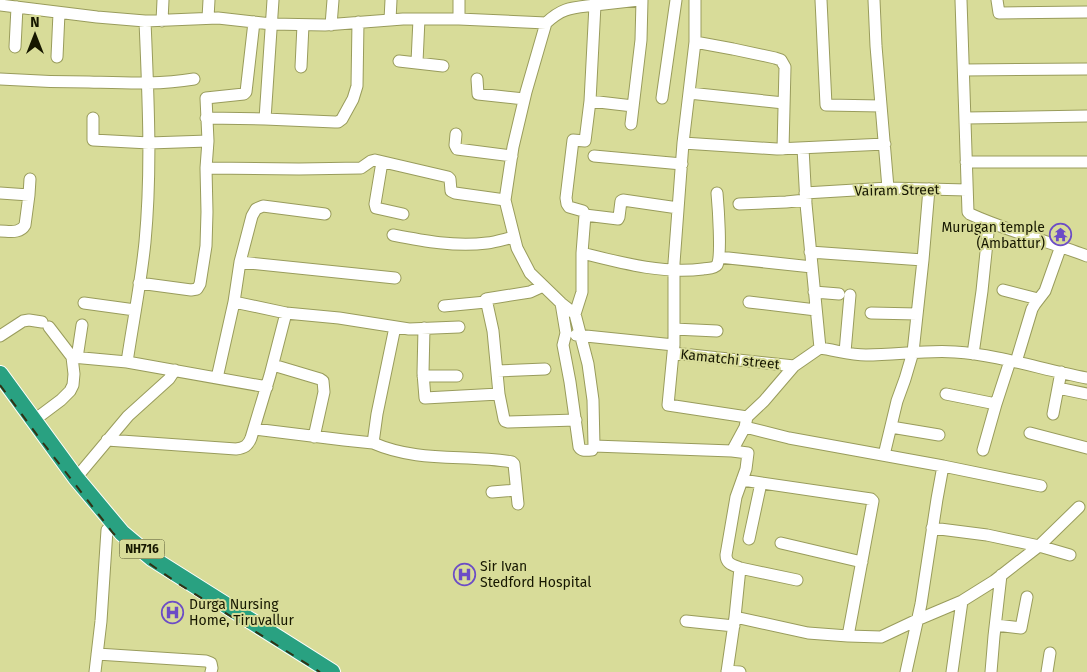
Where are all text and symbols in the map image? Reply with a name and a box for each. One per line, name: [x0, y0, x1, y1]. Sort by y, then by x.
north arrow: [10, 10, 60, 60]
text: N: [30, 14, 40, 31]
street label: Vairam Street: [854, 181, 941, 200]
place label: Murugan temple (Ambattur): [941, 219, 1045, 252]
temple icon: Murugan temple (Ambattur): [1049, 223, 1073, 247]
street label: Kamatchi street: [679, 346, 781, 373]
road number: NH716: [120, 540, 164, 558]
place label: Sir Ivan Stedford Hospital: [480, 558, 591, 591]
hospital icon: Sir Ivan Stedford Hospital: [452, 562, 476, 586]
place label: Durga Nursing Home, Tiruvallur: [189, 596, 294, 629]
hospital icon: Durga Nursing Home, Tiruvallur: [161, 600, 185, 624]

